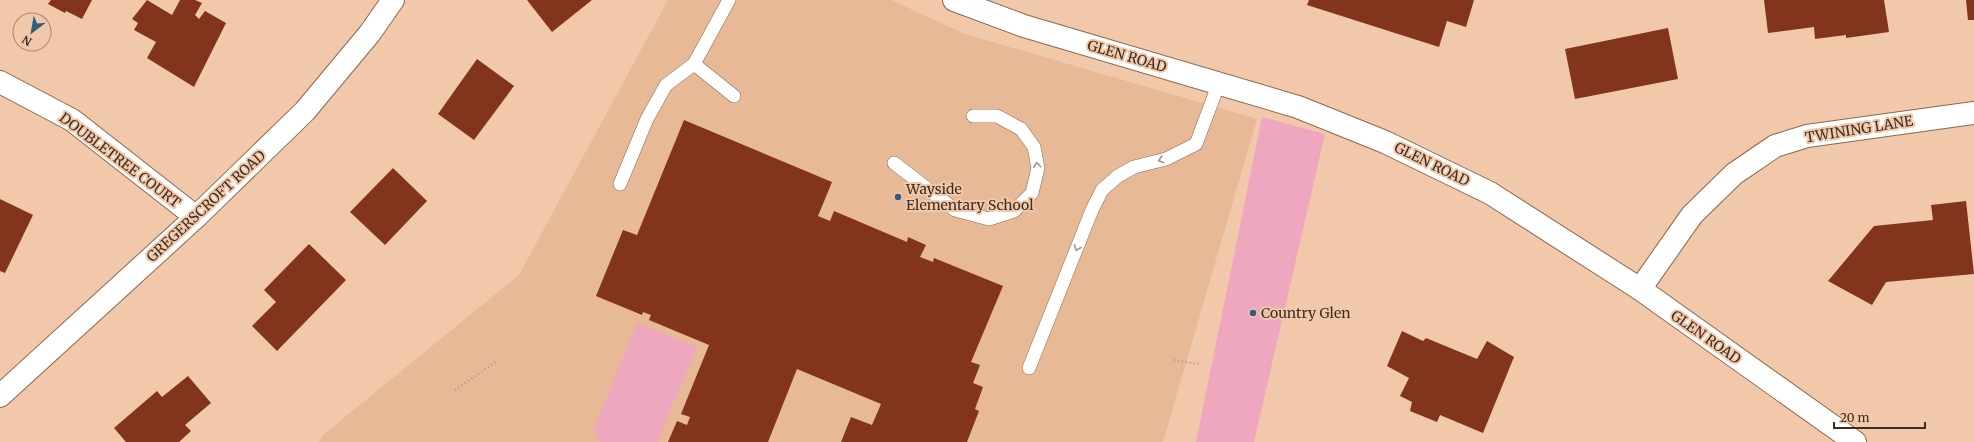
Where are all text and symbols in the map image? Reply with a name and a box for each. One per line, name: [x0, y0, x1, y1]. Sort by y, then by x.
north arrow: [12, 12, 52, 52]
text: N: [19, 32, 34, 49]
street label: GLEN ROAD: [1085, 36, 1169, 76]
street label: DOUBLETREE COURT: [56, 108, 184, 212]
street label: TWINING LANE: [1804, 112, 1914, 146]
street label: GLEN ROAD: [1391, 138, 1473, 190]
street label: GREGERSCROFT ROAD: [143, 146, 270, 266]
one-way arrow: [1157, 155, 1164, 164]
one-way arrow: [1033, 162, 1042, 168]
place label: Wayside Elementary School: [905, 180, 1034, 214]
marker: Wayside Elementary School: [893, 192, 903, 202]
one-way arrow: [1074, 243, 1082, 251]
place label: Country Glen: [1261, 304, 1350, 322]
street label: GLEN ROAD: [1667, 306, 1745, 368]
marker: Country Glen: [1248, 308, 1258, 318]
scale bar: [1834, 404, 1925, 430]
text: 20 m: [1840, 410, 1869, 425]

